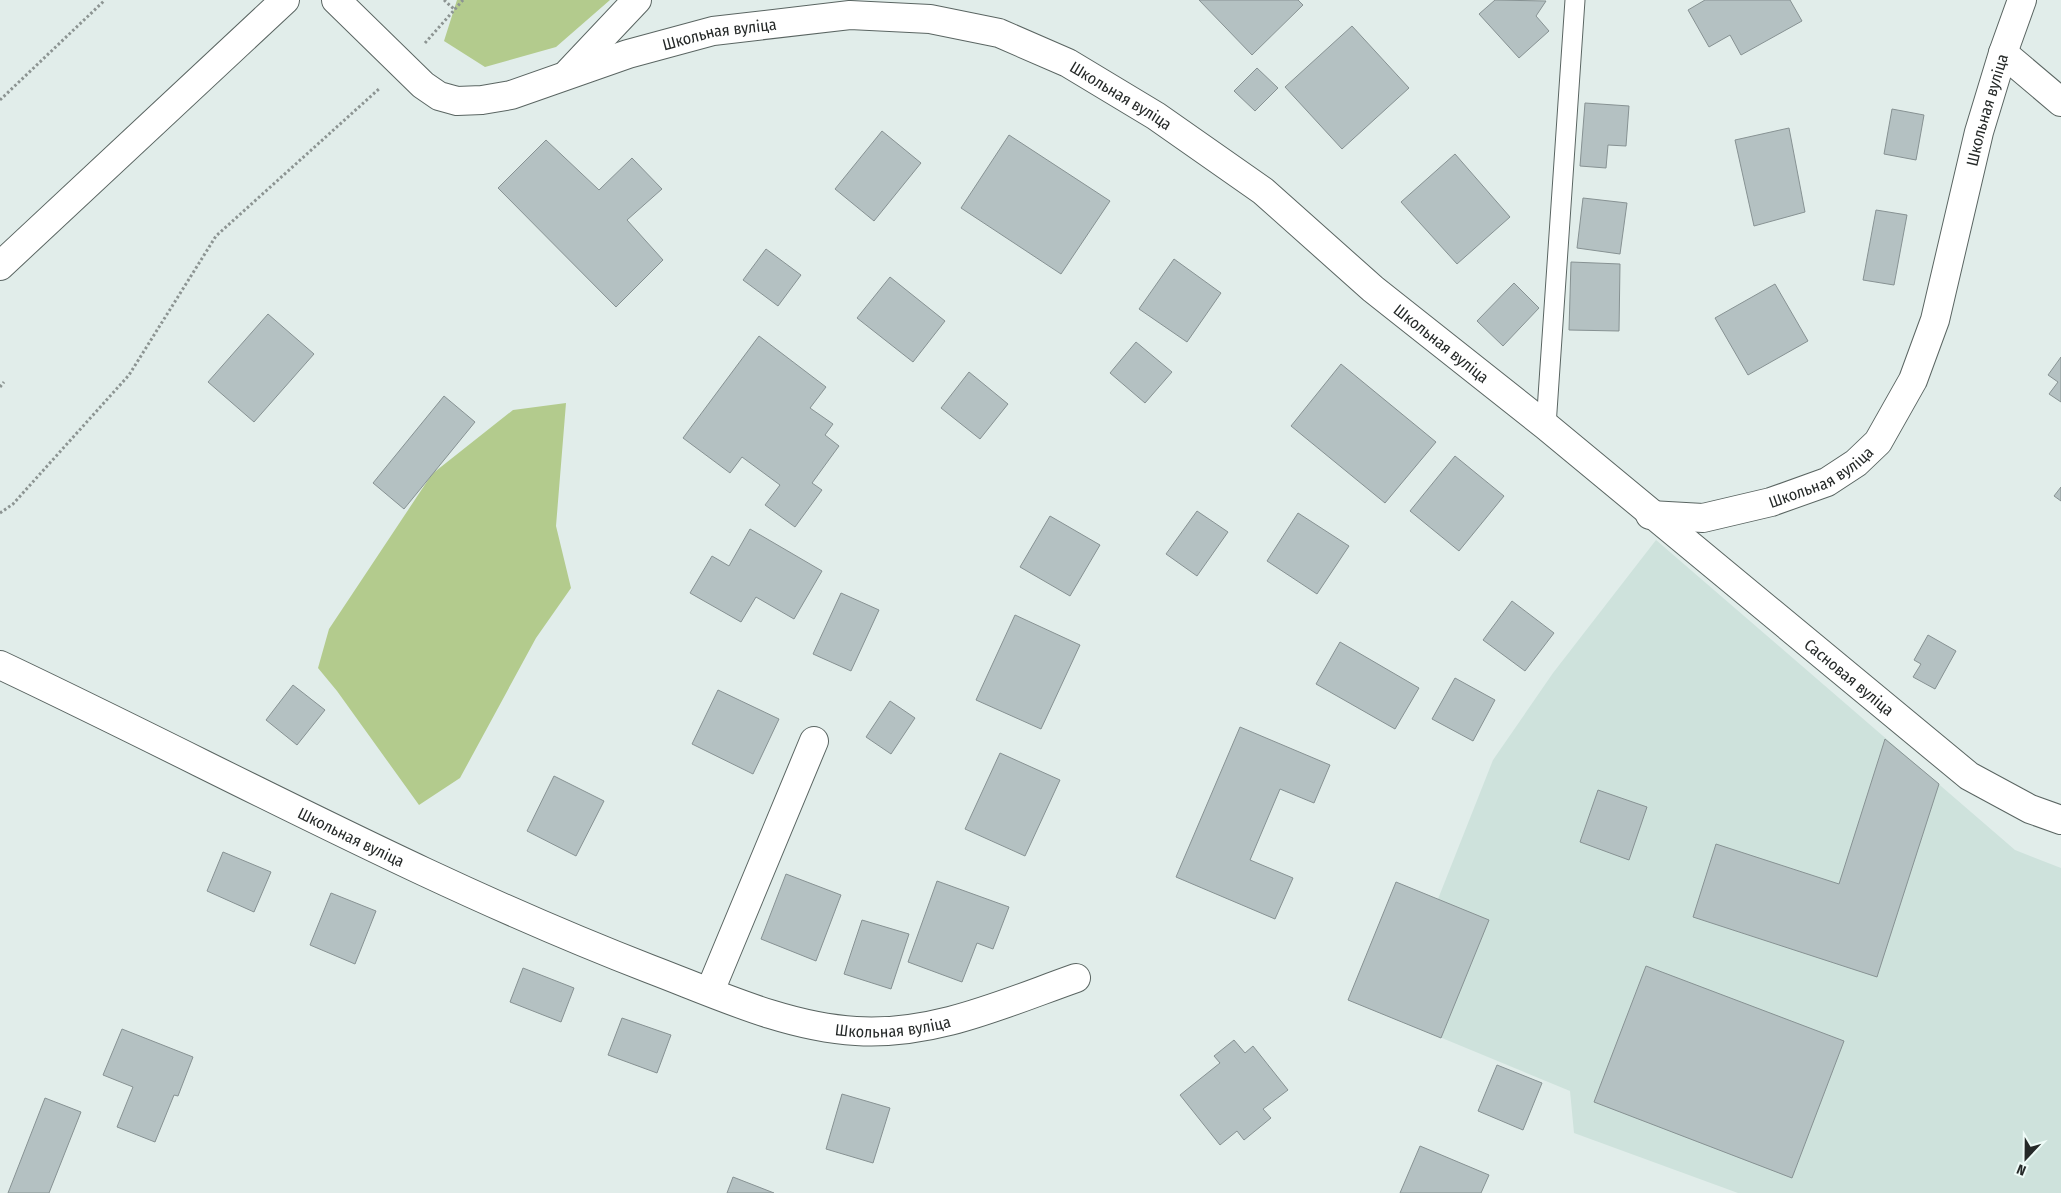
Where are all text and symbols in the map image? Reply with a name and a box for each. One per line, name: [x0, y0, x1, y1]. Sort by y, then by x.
street label: Школьная вуліца: [660, 15, 778, 54]
street label: Школьная вуліца: [1962, 51, 2012, 168]
street label: Школьная вуліца: [1066, 57, 1176, 134]
street label: Школьная вуліца: [1390, 300, 1493, 387]
street label: Школьная вуліца: [1766, 443, 1877, 512]
street label: Сасновая вуліца: [1800, 635, 1898, 720]
street label: Школьная вуліца: [295, 803, 407, 871]
street label: Школьная вуліца: [834, 1012, 953, 1042]
north arrow: [2001, 1133, 2051, 1183]
text: N: [2014, 1160, 2028, 1179]

